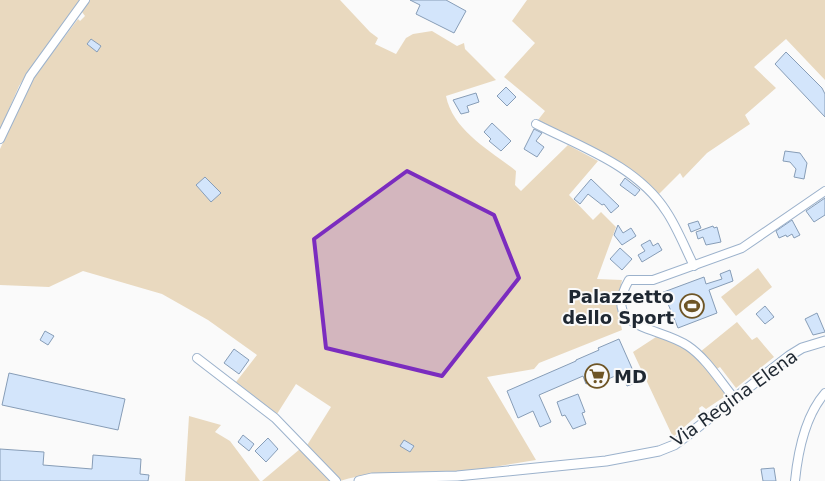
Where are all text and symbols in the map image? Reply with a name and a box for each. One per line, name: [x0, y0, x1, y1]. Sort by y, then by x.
place label: Palazzetto dello Sport: [562, 286, 674, 328]
sports icon: Palazzetto dello Sport: [679, 293, 705, 319]
street label: Via Regina Elena: [667, 345, 801, 451]
supermarket icon: MD: [584, 363, 610, 389]
place label: MD: [614, 366, 647, 387]

